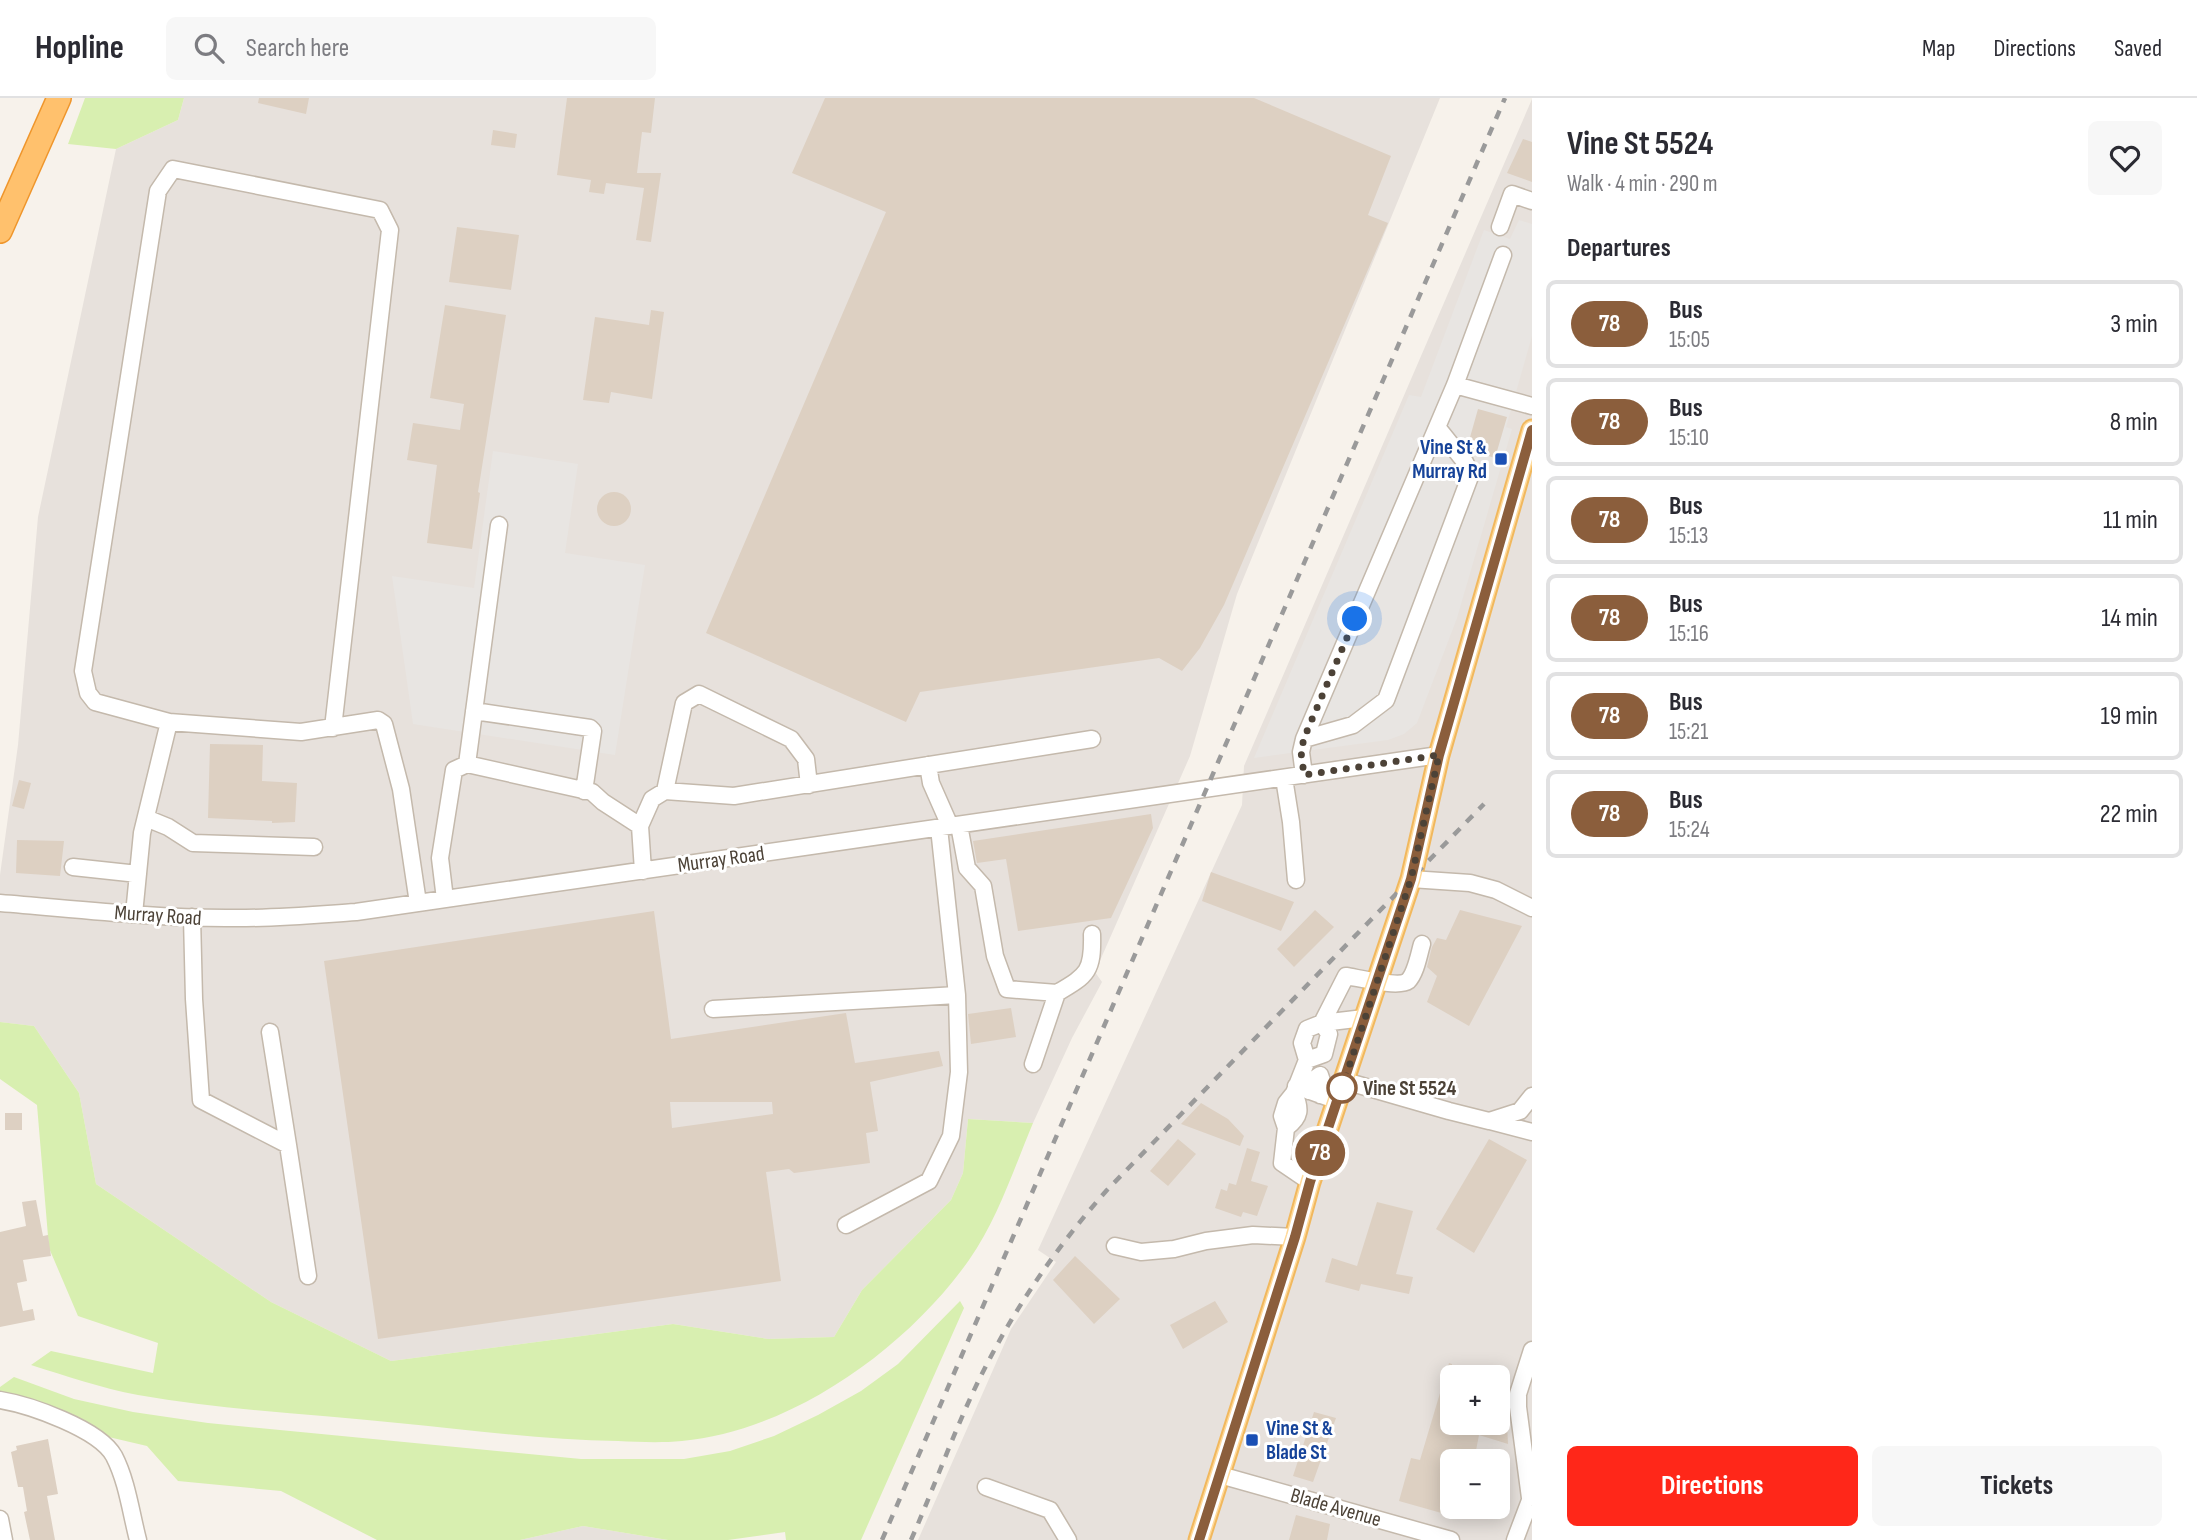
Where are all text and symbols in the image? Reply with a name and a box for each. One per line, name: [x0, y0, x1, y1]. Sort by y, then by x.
search box: [166, 17, 656, 80]
text: Hopline: [35, 28, 124, 68]
icon: search: [190, 29, 228, 67]
text: Search here: [246, 33, 349, 64]
text: Map: [1922, 34, 1955, 63]
text: Directions: [1993, 34, 2076, 63]
text: Saved: [2114, 34, 2162, 63]
button: heart: [2088, 121, 2162, 195]
text: Vine St 5524: [1567, 124, 1713, 164]
text: Walk · 4 min · 290 m: [1567, 170, 1718, 198]
text: Departures: [1567, 233, 1671, 264]
text: Bus: [1669, 295, 1703, 326]
text: 78: [1599, 309, 1620, 338]
text: 3 min: [2110, 309, 2158, 340]
text: 15:05: [1669, 326, 1710, 354]
text: Bus: [1669, 393, 1703, 424]
text: 78: [1599, 407, 1620, 436]
text: 8 min: [2110, 407, 2158, 438]
text: 15:10: [1669, 424, 1709, 452]
place label: Vine St & Murray Rd: [1412, 435, 1487, 484]
marker: Vine St & Murray Rd: [1493, 451, 1509, 467]
text: Bus: [1669, 491, 1703, 522]
text: 78: [1599, 505, 1620, 534]
text: 11 min: [2103, 505, 2158, 536]
text: 15:13: [1669, 522, 1708, 550]
text: Bus: [1669, 589, 1703, 620]
your location: [1337, 601, 1372, 636]
text: 78: [1599, 603, 1620, 632]
text: 14 min: [2101, 603, 2158, 634]
text: 15:16: [1669, 620, 1709, 648]
text: Bus: [1669, 687, 1703, 718]
text: 78: [1599, 701, 1620, 730]
text: 19 min: [2101, 701, 2158, 732]
text: 15:21: [1669, 718, 1708, 746]
text: Bus: [1669, 785, 1703, 816]
text: 78: [1599, 799, 1620, 828]
text: 22 min: [2100, 799, 2158, 830]
text: 15:24: [1669, 816, 1710, 844]
street label: Murray Road: [676, 841, 766, 878]
street label: Murray Road: [114, 900, 202, 931]
marker: Vine St 5524: [1327, 1073, 1357, 1103]
place label: Vine St 5524: [1363, 1076, 1456, 1101]
line badge: 78: [1288, 1130, 1352, 1176]
text: 78: [1309, 1138, 1331, 1167]
map controls: [1440, 1365, 1510, 1519]
button: +: [1440, 1365, 1510, 1435]
place label: Vine St & Blade St: [1266, 1416, 1333, 1465]
marker: Vine St & Blade St: [1244, 1432, 1260, 1448]
button: Directions: [1567, 1446, 1858, 1526]
button: Tickets: [1872, 1446, 2162, 1526]
button: −: [1440, 1449, 1510, 1519]
street label: Blade Avenue: [1288, 1483, 1384, 1532]

